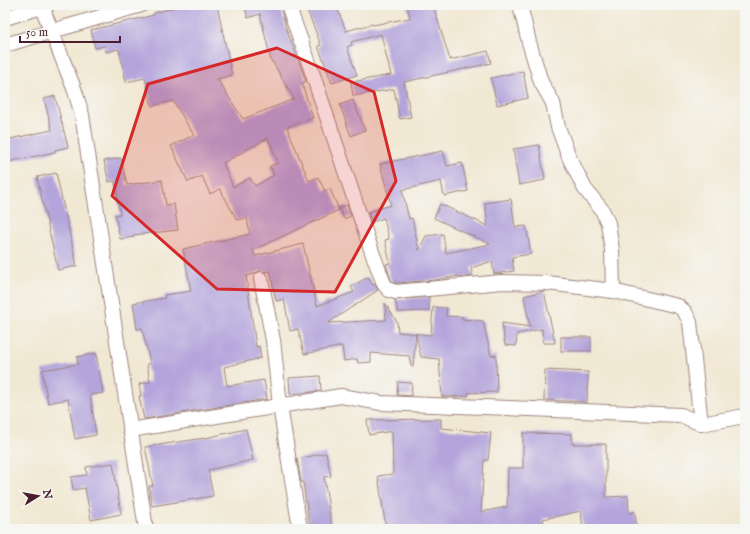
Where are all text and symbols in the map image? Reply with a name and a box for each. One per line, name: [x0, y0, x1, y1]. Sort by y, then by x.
scale bar: [20, 18, 120, 44]
text: 50 m: [26, 25, 48, 40]
north arrow: [18, 476, 58, 516]
text: N: [39, 487, 55, 501]

